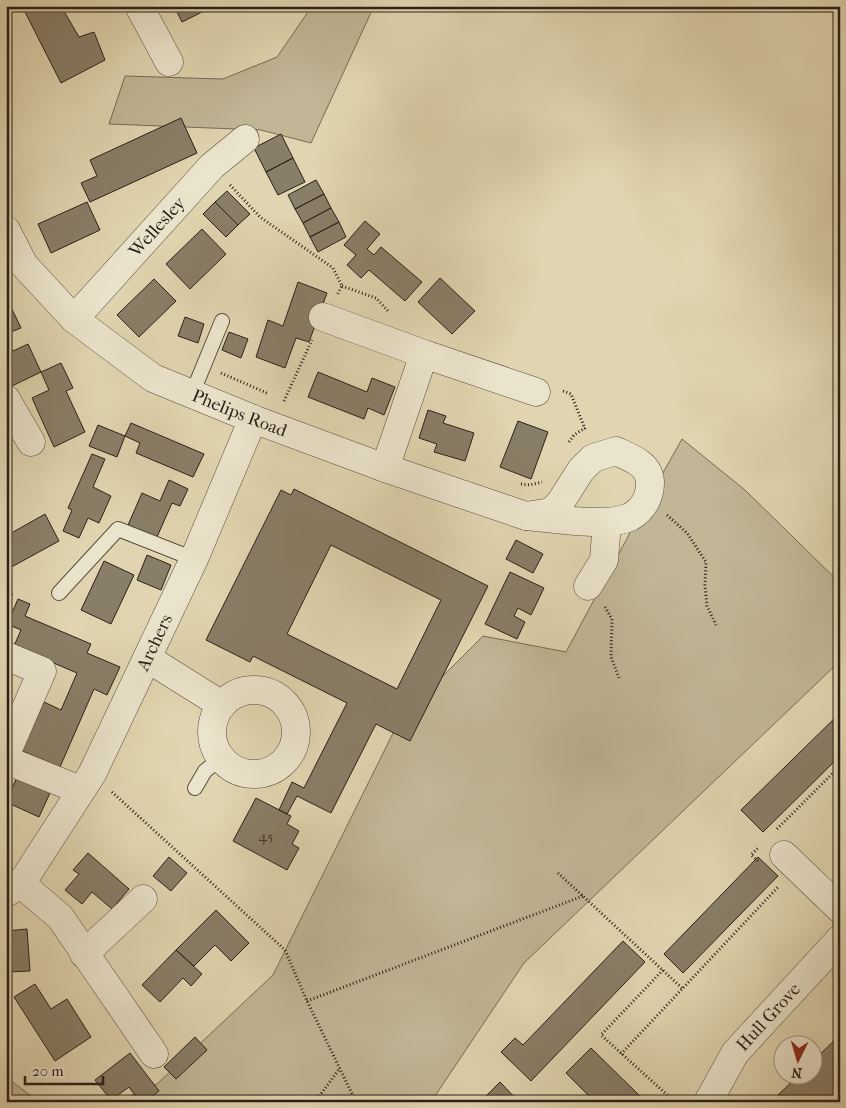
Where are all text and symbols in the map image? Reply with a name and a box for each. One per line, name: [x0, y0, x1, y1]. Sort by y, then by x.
street label: Wellesley: [124, 191, 190, 262]
street label: Phelips Road: [189, 385, 290, 441]
street label: Archers: [132, 610, 177, 675]
house number: 45: [259, 827, 273, 845]
street label: Hull Grove: [732, 979, 805, 1055]
north arrow: [774, 1036, 824, 1086]
scale bar: [25, 1053, 102, 1085]
text: 20 m: [32, 1062, 64, 1080]
text: N: [791, 1063, 803, 1081]

